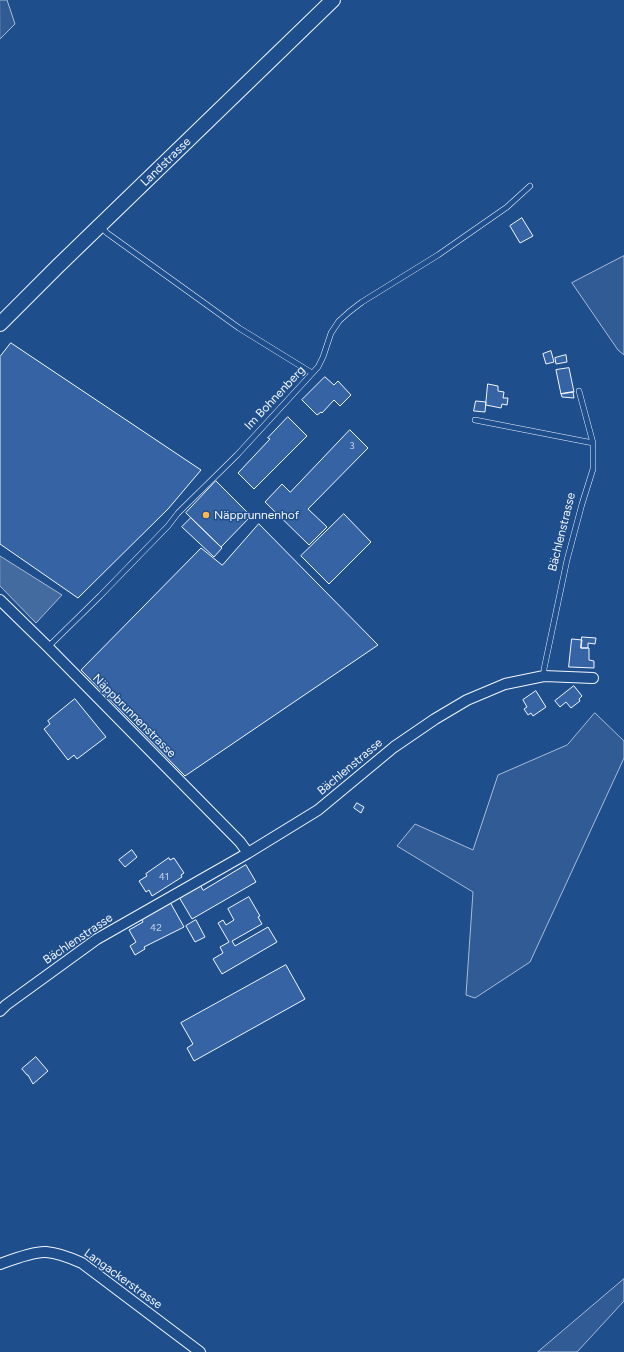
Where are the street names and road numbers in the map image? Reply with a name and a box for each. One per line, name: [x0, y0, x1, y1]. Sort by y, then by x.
street label: Landstrasse: [138, 135, 194, 189]
street label: Im Bohnenberg: [242, 363, 308, 433]
street label: Bächlenstrasse: [545, 491, 579, 573]
street label: Näppbrunnenstrasse: [89, 671, 179, 761]
street label: Bächlenstrasse: [315, 736, 385, 798]
street label: Bächlenstrasse: [41, 911, 115, 967]
street label: Langackerstrasse: [81, 1246, 165, 1312]

